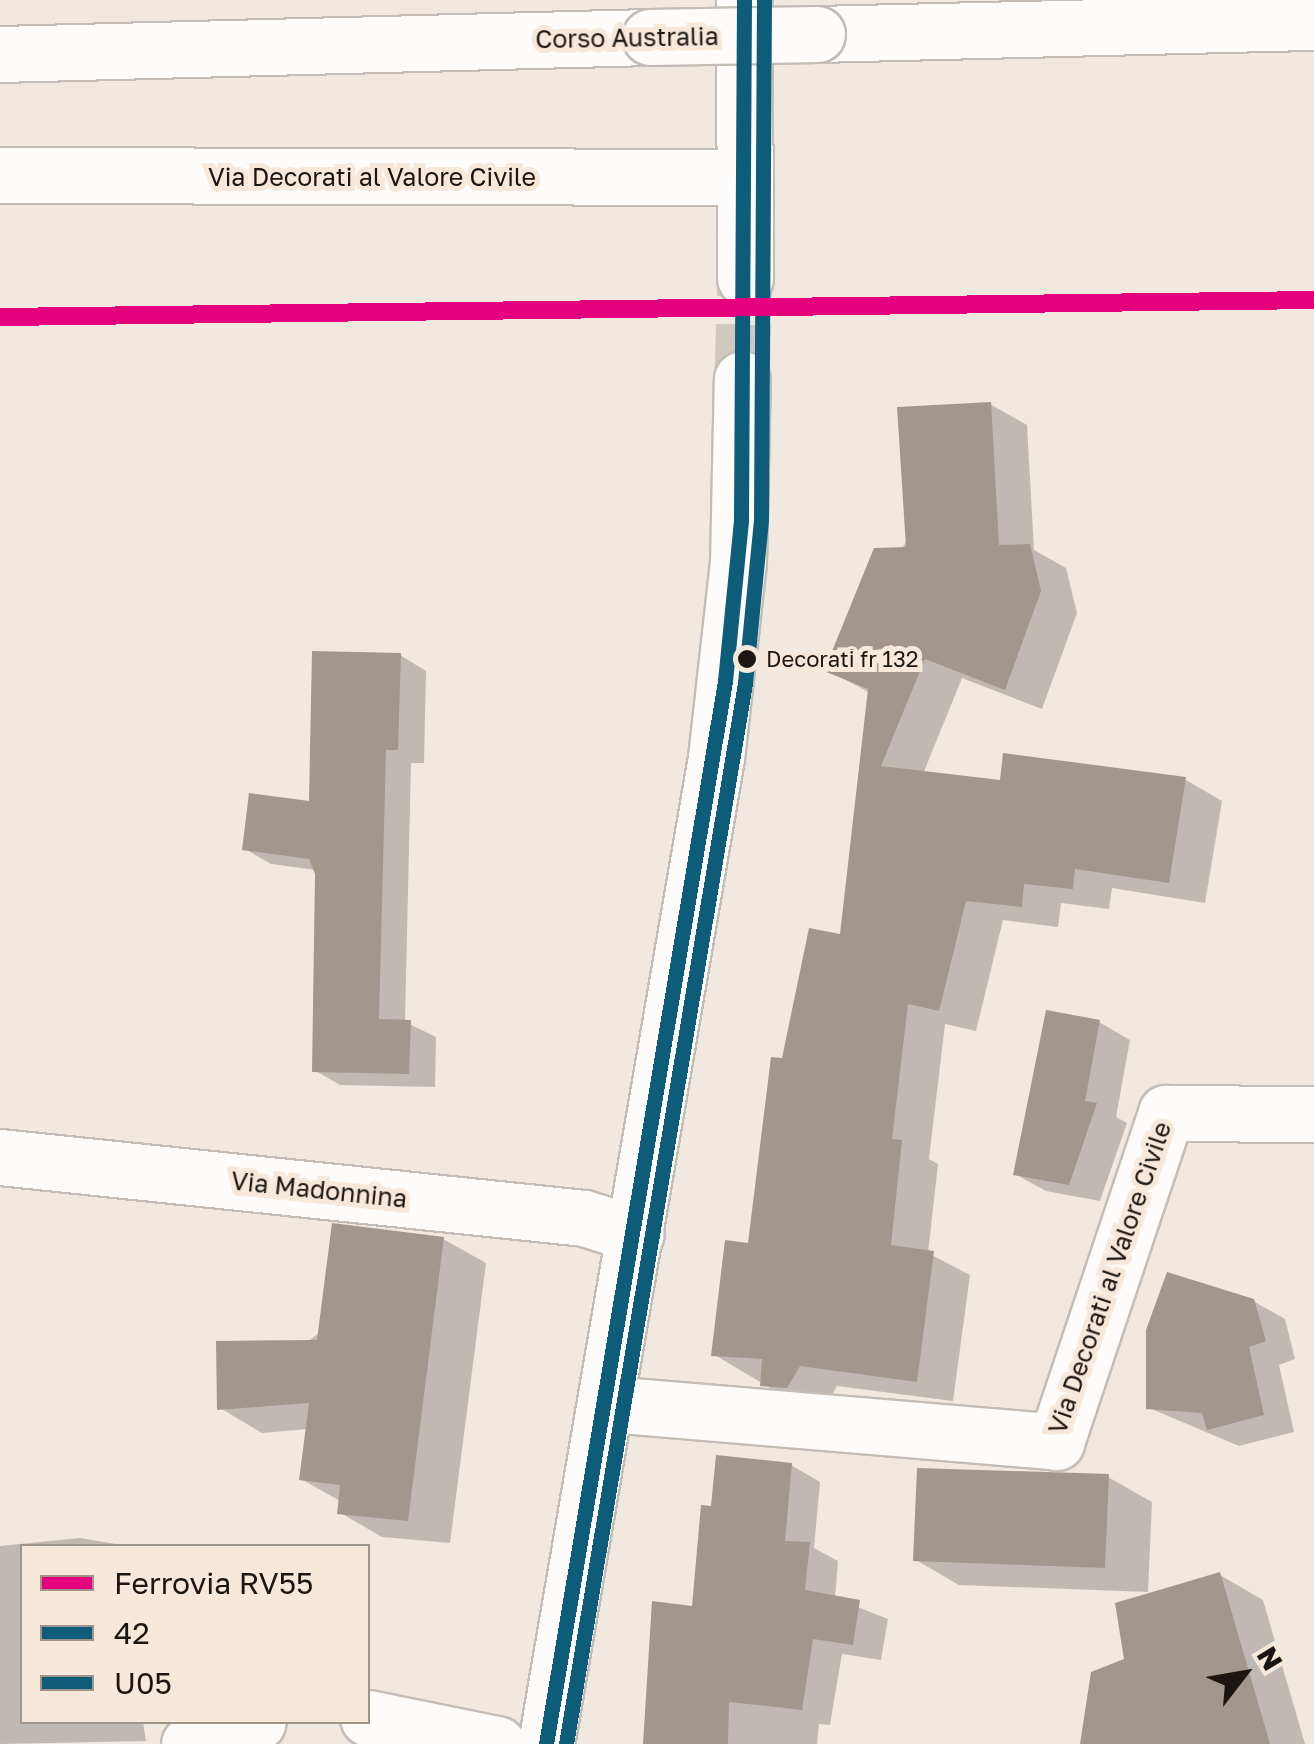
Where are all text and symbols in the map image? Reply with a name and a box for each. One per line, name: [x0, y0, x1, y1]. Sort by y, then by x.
street label: Corso Australia: [535, 21, 719, 55]
street label: Via Decorati al Valore Civile: [208, 162, 536, 192]
place label: Decorati fr 132: [766, 646, 919, 672]
marker: Decorati fr 132: [737, 649, 757, 669]
street label: Via Decorati al Valore Civile: [1042, 1118, 1178, 1438]
street label: Via Madonnina: [230, 1166, 408, 1214]
legend: [20, 1544, 370, 1724]
text: Ferrovia RV55: [114, 1565, 313, 1601]
text: 42: [114, 1615, 150, 1651]
north arrow: [1194, 1624, 1294, 1724]
text: N: [1251, 1641, 1290, 1676]
text: U05: [114, 1665, 172, 1701]

